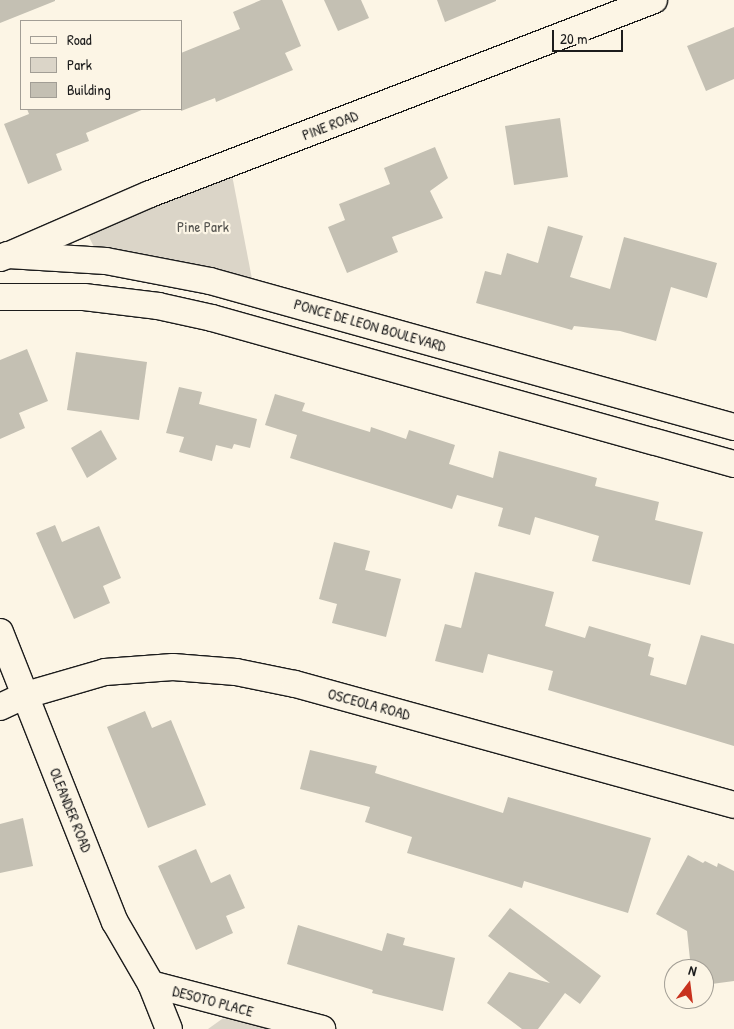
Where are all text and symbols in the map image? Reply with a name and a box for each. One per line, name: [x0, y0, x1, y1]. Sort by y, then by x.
legend: [20, 20, 182, 110]
scale bar: [554, 20, 625, 52]
text: 20 m: [560, 28, 587, 49]
text: Road: [67, 29, 92, 50]
text: Park: [67, 54, 92, 75]
text: Building: [67, 79, 111, 100]
street label: PINE ROAD: [300, 106, 360, 144]
park label: Pine Park: [177, 218, 229, 236]
street label: PONCE DE LEON BOULEVARD: [292, 295, 448, 355]
street label: OSCEOLA ROAD: [326, 684, 412, 724]
street label: OLEANDER ROAD: [46, 765, 96, 855]
north arrow: [664, 959, 714, 1009]
text: N: [687, 960, 699, 980]
street label: DESOTO PLACE: [171, 982, 255, 1020]

